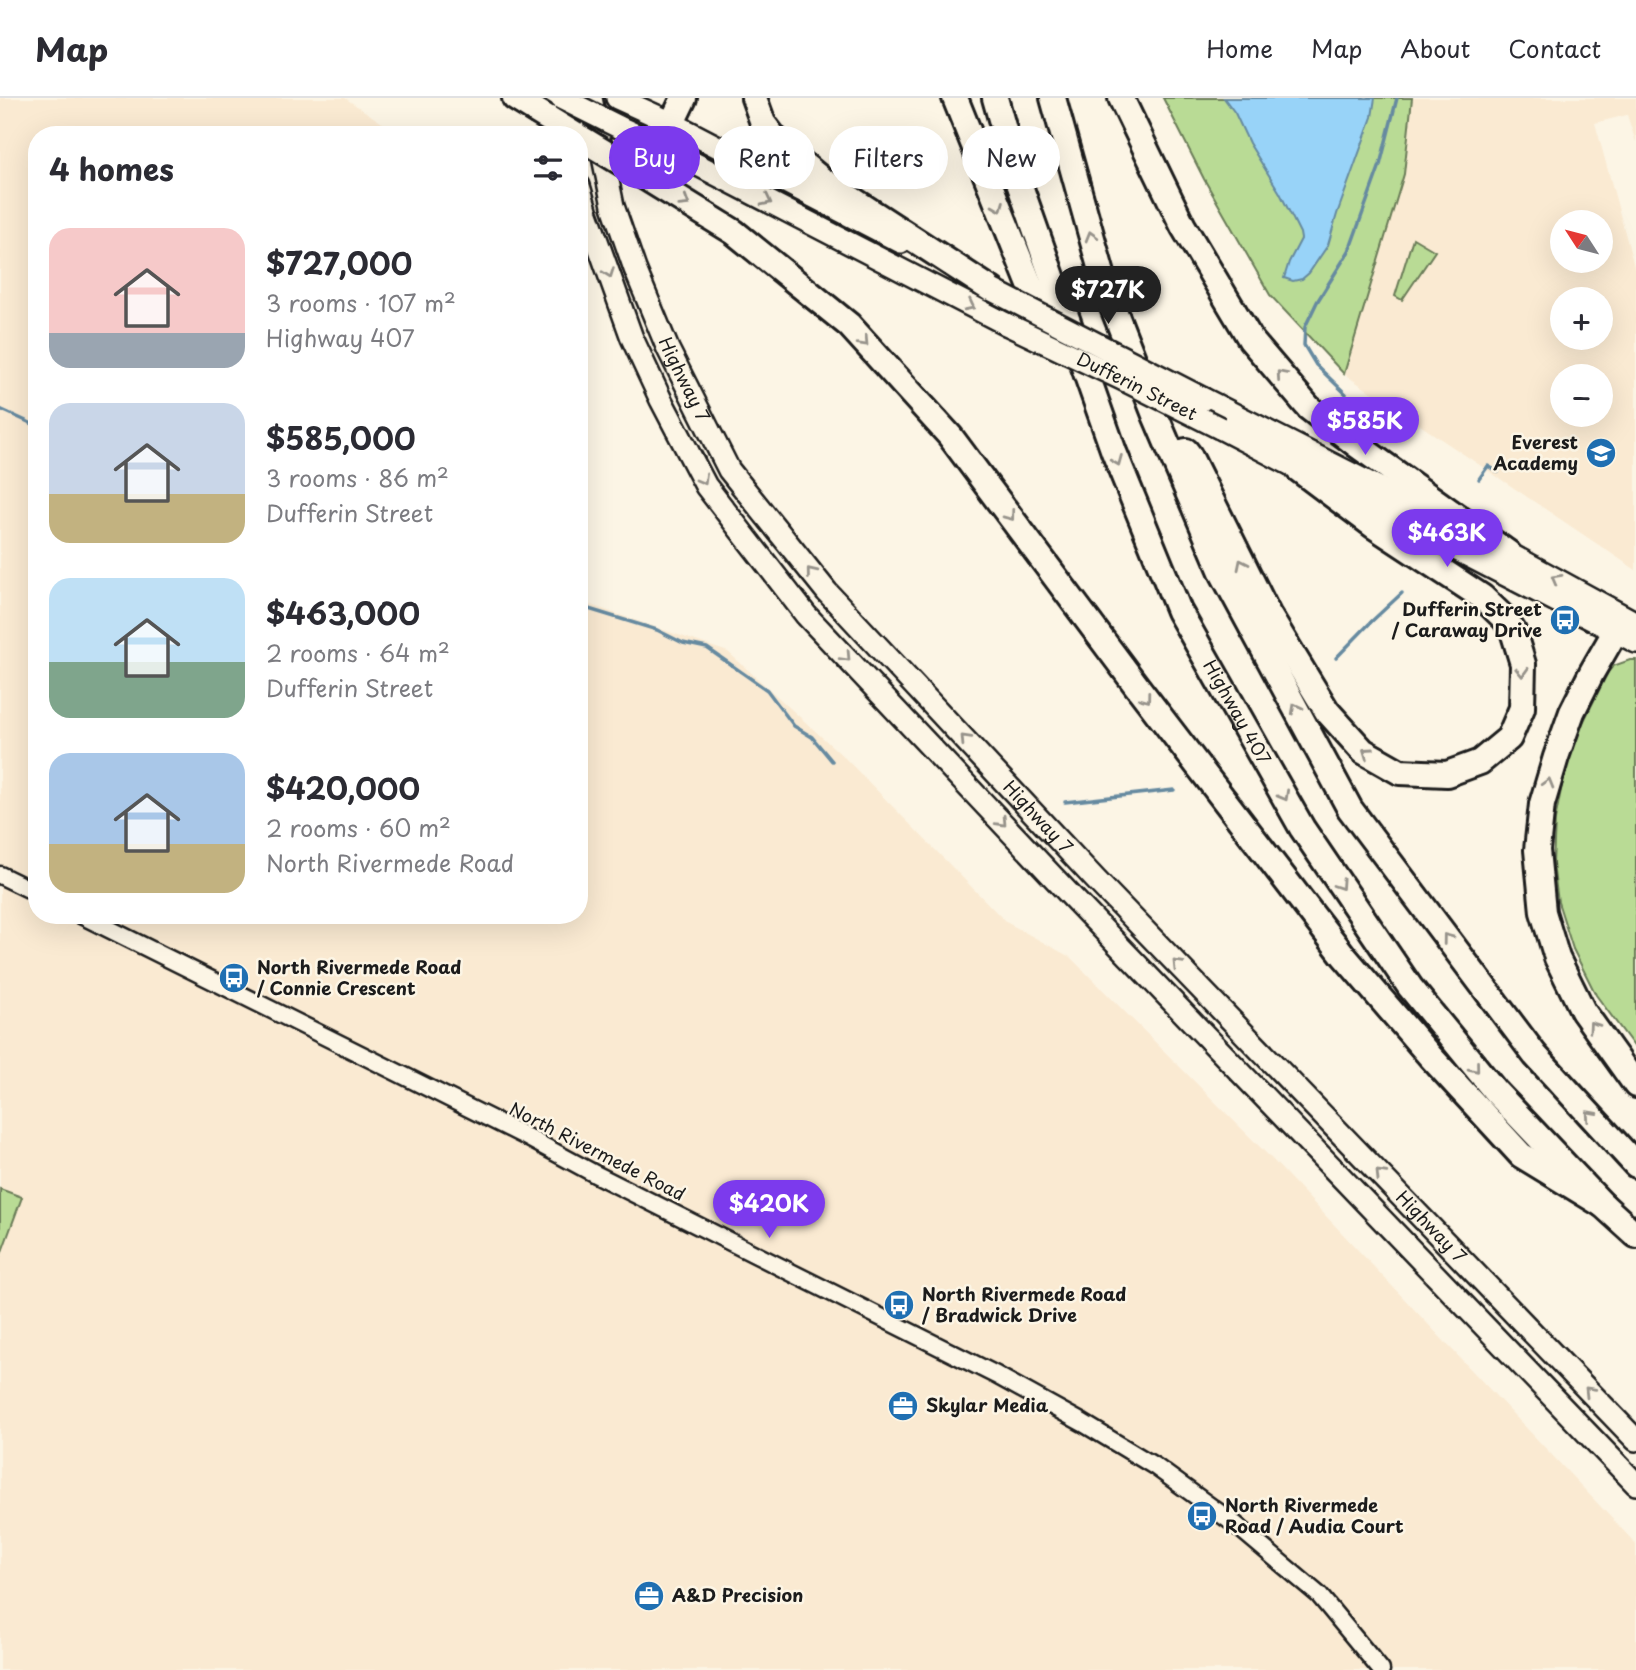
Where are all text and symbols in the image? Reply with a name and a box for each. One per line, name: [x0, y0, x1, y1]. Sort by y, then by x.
text: Map: [35, 23, 108, 73]
text: Home: [1206, 30, 1273, 66]
text: Map: [1311, 30, 1362, 66]
text: About: [1400, 30, 1470, 66]
text: Contact: [1508, 30, 1601, 66]
chip: Buy: [609, 126, 700, 189]
chip: Rent: [714, 126, 815, 189]
chip: Filters: [829, 126, 948, 189]
chip: New: [962, 126, 1060, 189]
text: 4 homes: [49, 146, 174, 191]
icon: filters: [529, 149, 567, 187]
one-way arrow: [760, 193, 773, 207]
one-way arrow: [678, 194, 691, 207]
one-way arrow: [990, 200, 1004, 212]
north arrow: [1550, 210, 1614, 273]
map controls: [1550, 210, 1613, 427]
one-way arrow: [1084, 230, 1099, 242]
text: $727,000: [266, 240, 412, 285]
icon: home: [105, 256, 189, 340]
pin: $727K: [1059, 266, 1157, 326]
one-way arrow: [600, 267, 614, 279]
text: $727K: [1071, 271, 1145, 306]
text: 3 rooms · 107 m²: [266, 285, 456, 320]
button: +: [1550, 287, 1613, 350]
one-way arrow: [962, 297, 975, 311]
text: Highway 407: [266, 320, 415, 355]
street label: Highway 7: [653, 333, 718, 426]
one-way arrow: [856, 334, 869, 347]
street label: Dufferin Street: [1073, 345, 1202, 426]
button: −: [1550, 364, 1613, 427]
one-way arrow: [1277, 371, 1289, 384]
pin: $585K: [1316, 398, 1414, 457]
text: $585K: [1327, 402, 1403, 437]
text: $585,000: [266, 415, 416, 460]
place label: Everest Academy: [1492, 428, 1578, 476]
icon: home: [105, 431, 189, 515]
school or university icon: Everest Academy: [1584, 436, 1618, 470]
one-way arrow: [1109, 455, 1123, 467]
text: 3 rooms · 86 m²: [266, 460, 449, 495]
one-way arrow: [695, 472, 708, 485]
text: Dufferin Street: [266, 495, 433, 530]
one-way arrow: [1002, 508, 1014, 521]
pin: $463K: [1398, 510, 1496, 569]
text: $463K: [1408, 514, 1486, 549]
one-way arrow: [1237, 559, 1251, 571]
one-way arrow: [807, 567, 819, 580]
one-way arrow: [1551, 574, 1563, 587]
text: $463,000: [266, 590, 420, 635]
place label: Dufferin Street / Caraway Drive: [1391, 595, 1542, 643]
bus stop icon: Dufferin Street / Caraway Drive: [1548, 603, 1582, 637]
icon: home: [105, 606, 189, 690]
text: 2 rooms · 64 m²: [266, 635, 450, 670]
one-way arrow: [837, 649, 850, 662]
street label: Highway 407: [1197, 654, 1278, 769]
one-way arrow: [1514, 667, 1530, 677]
text: Dufferin Street: [266, 670, 433, 705]
one-way arrow: [1138, 690, 1151, 703]
one-way arrow: [1291, 703, 1304, 715]
one-way arrow: [960, 734, 973, 747]
one-way arrow: [1362, 748, 1375, 760]
text: $420,000: [266, 765, 420, 810]
street label: Highway 7: [998, 774, 1080, 859]
one-way arrow: [1540, 777, 1554, 789]
icon: home: [105, 781, 189, 865]
one-way arrow: [1276, 789, 1289, 802]
text: 2 rooms · 60 m²: [266, 810, 451, 845]
one-way arrow: [993, 814, 1006, 827]
text: North Rivermede Road: [266, 845, 514, 880]
one-way arrow: [1332, 877, 1344, 890]
one-way arrow: [1443, 934, 1455, 946]
place label: North Rivermede Road / Connie Crescent: [256, 953, 461, 1001]
one-way arrow: [1173, 959, 1186, 972]
bus stop icon: North Rivermede Road / Connie Crescent: [217, 961, 251, 995]
one-way arrow: [1589, 1021, 1601, 1034]
one-way arrow: [1467, 1060, 1480, 1072]
street label: North Rivermede Road: [505, 1095, 690, 1207]
one-way arrow: [1586, 1110, 1598, 1123]
one-way arrow: [1375, 1169, 1388, 1182]
pin: $420K: [720, 1180, 818, 1240]
street label: Highway 7: [1390, 1184, 1473, 1269]
text: $420K: [729, 1185, 809, 1220]
place label: North Rivermede Road / Bradwick Drive: [921, 1280, 1126, 1328]
bus stop icon: North Rivermede Road / Bradwick Drive: [882, 1288, 916, 1322]
one-way arrow: [1584, 1386, 1597, 1399]
office icon: Skylar Media: [886, 1389, 920, 1423]
place label: Skylar Media: [926, 1391, 1049, 1418]
place label: North Rivermede Road / Audia Court: [1225, 1491, 1404, 1539]
bus stop icon: North Rivermede Road / Audia Court: [1185, 1499, 1219, 1533]
office icon: A&D Precision: [632, 1579, 666, 1613]
place label: A&D Precision: [672, 1581, 803, 1608]

